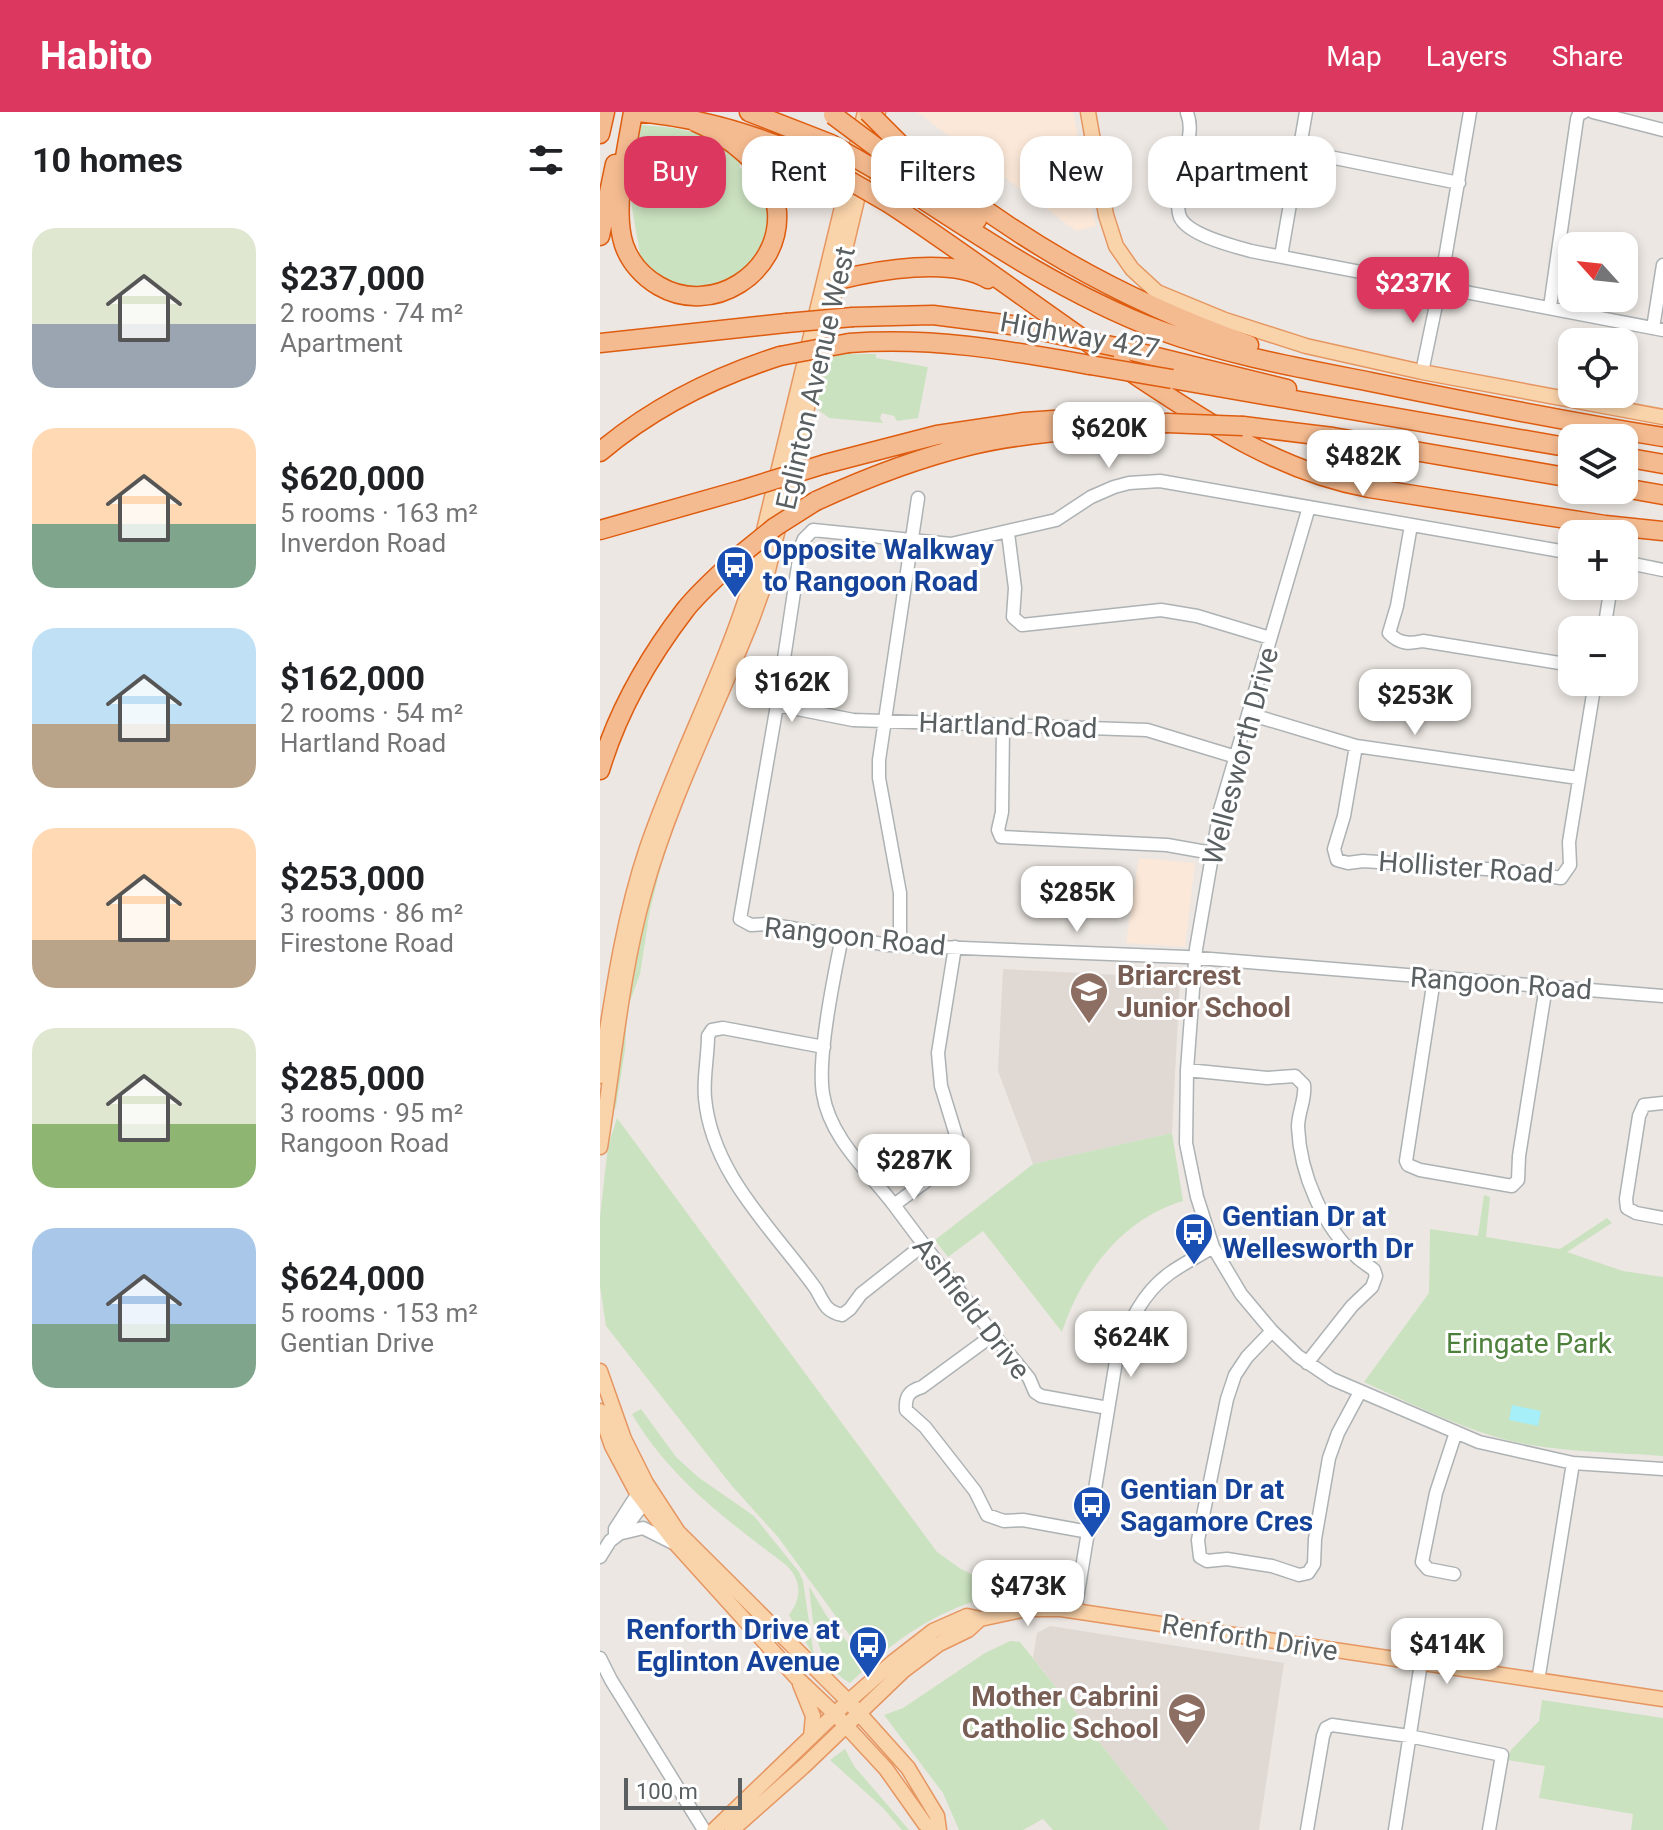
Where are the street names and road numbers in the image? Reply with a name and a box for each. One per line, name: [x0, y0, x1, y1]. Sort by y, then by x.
street label: Eglinton Avenue West: [769, 243, 862, 513]
street label: Highway 427: [998, 305, 1162, 366]
street label: Wellesworth Drive: [1196, 644, 1285, 868]
street label: Hartland Road: [918, 706, 1098, 745]
street label: Hollister Road: [1377, 845, 1555, 890]
street label: Rangoon Road: [763, 911, 947, 962]
street label: Rangoon Road: [1409, 961, 1593, 1006]
street label: Ashfield Drive: [906, 1231, 1037, 1386]
street label: Renforth Drive: [1159, 1607, 1340, 1668]

